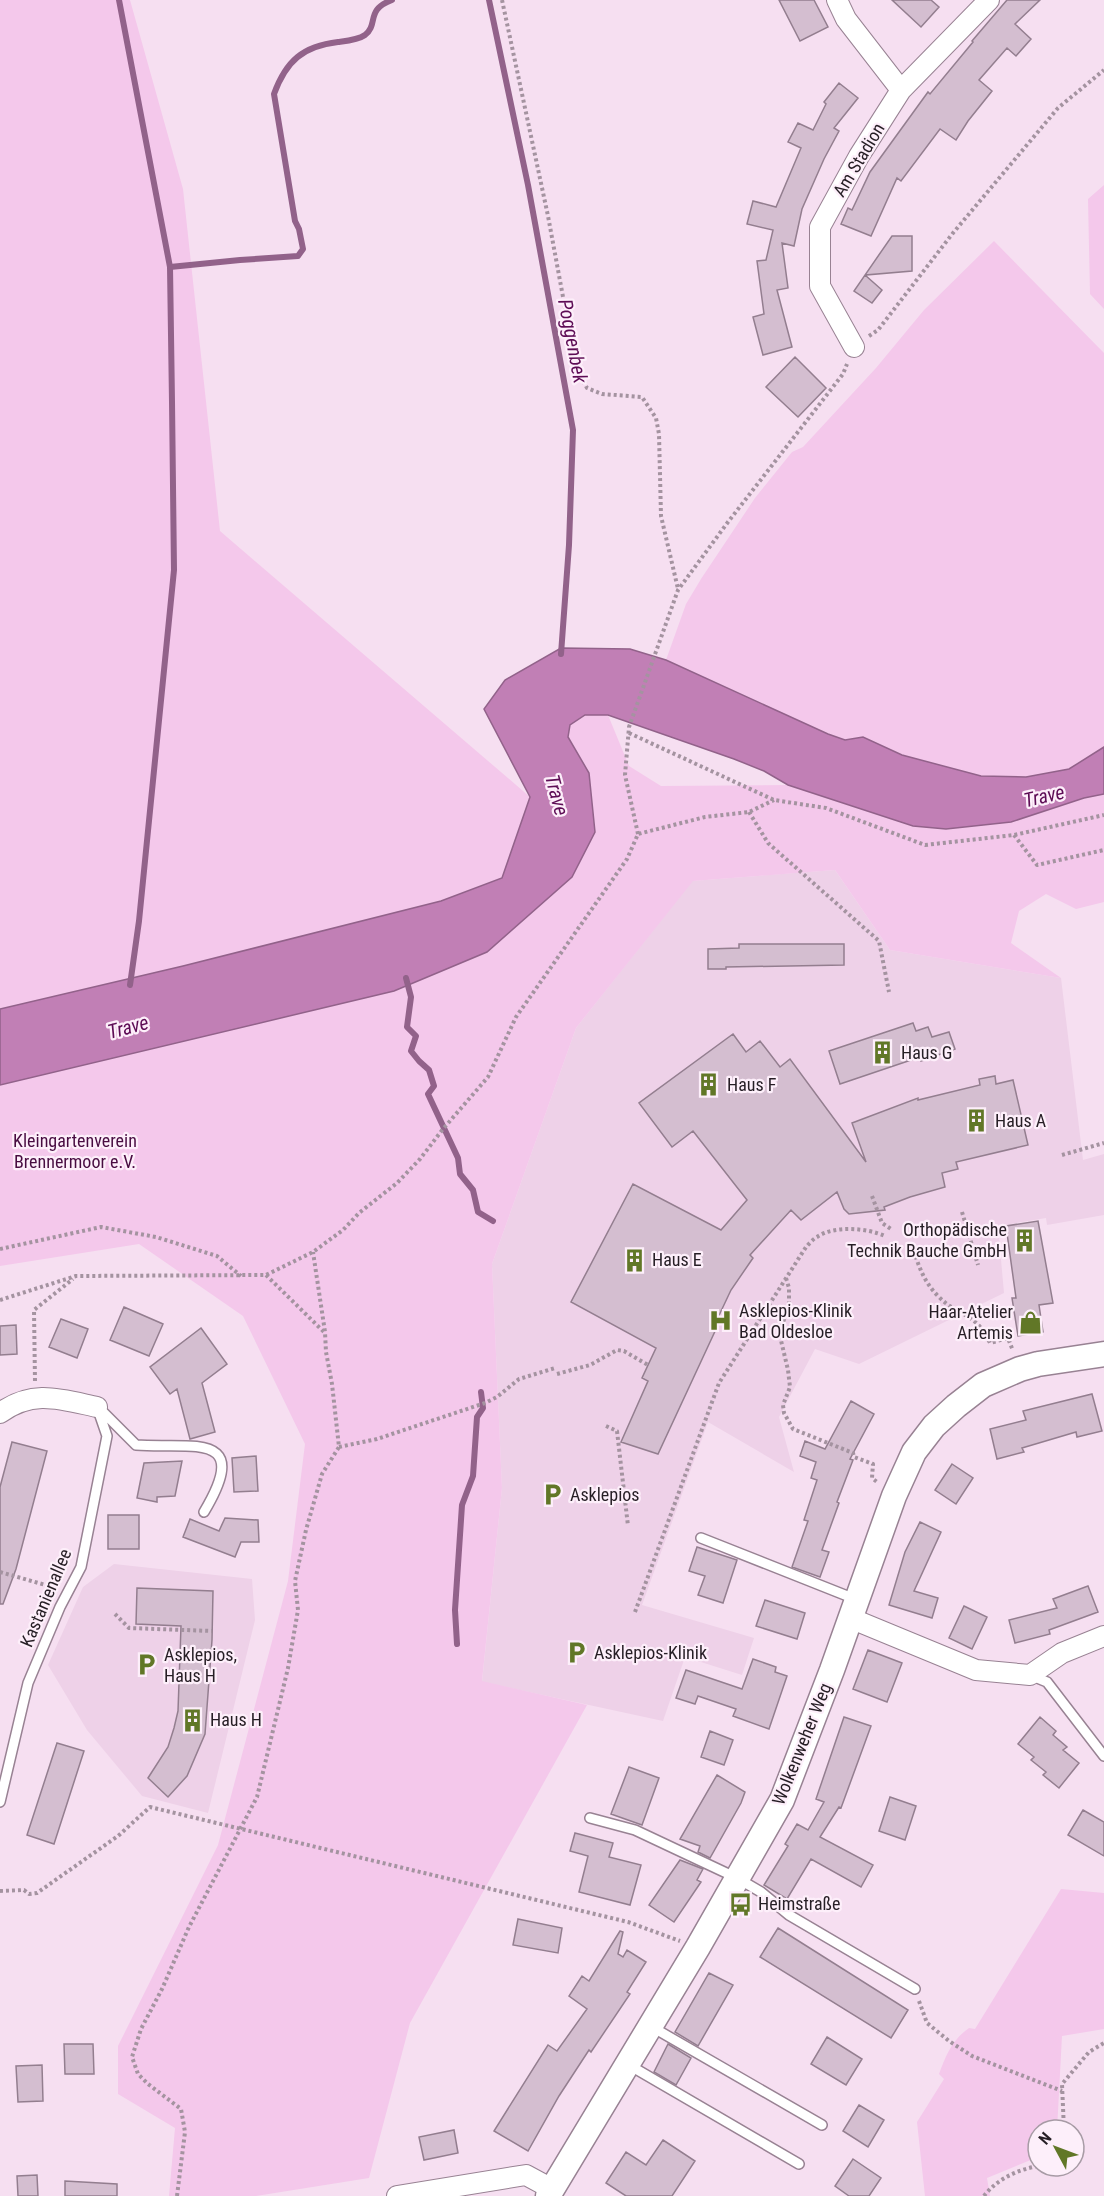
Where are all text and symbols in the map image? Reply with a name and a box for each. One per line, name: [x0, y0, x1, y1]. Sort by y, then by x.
street label: Am Stadion: [828, 119, 889, 200]
water label: Poggenbek: [553, 297, 593, 386]
water label: Trave: [540, 772, 574, 818]
water label: Trave: [1021, 780, 1067, 812]
water label: Trave: [105, 1010, 151, 1044]
building icon: Haus G: [870, 1040, 896, 1066]
place label: Haus G: [901, 1042, 952, 1063]
building icon: Haus F: [696, 1072, 722, 1098]
place label: Haus F: [727, 1074, 777, 1095]
building icon: Haus A: [964, 1108, 990, 1134]
place label: Haus A: [995, 1110, 1047, 1131]
park label: Kleingartenverein Brennermoor e.V.: [13, 1130, 137, 1172]
place label: Orthopädische Technik Bauche GmbH: [847, 1219, 1007, 1261]
building icon: Orthopädische Technik Bauche GmbH: [1012, 1227, 1038, 1253]
building icon: Haus E: [621, 1247, 647, 1273]
place label: Haus E: [652, 1249, 702, 1270]
place label: Asklepios-Klinik Bad Oldesloe: [739, 1300, 852, 1342]
place label: Haar-Atelier Artemis: [928, 1301, 1014, 1343]
hospital icon: Asklepios-Klinik Bad Oldesloe: [708, 1308, 734, 1334]
shop icon: Haar-Atelier Artemis: [1018, 1309, 1044, 1335]
parking icon: Asklepios: [539, 1482, 565, 1508]
place label: Asklepios: [570, 1484, 640, 1505]
street label: Kastanienallee: [15, 1546, 76, 1650]
parking icon: Asklepios-Klinik: [563, 1640, 589, 1666]
place label: Asklepios-Klinik: [594, 1642, 707, 1663]
place label: Asklepios, Haus H: [164, 1644, 237, 1686]
parking icon: Asklepios, Haus H: [133, 1652, 159, 1678]
street label: Wolkenweher Weg: [768, 1680, 835, 1808]
building icon: Haus H: [179, 1707, 205, 1733]
place label: Haus H: [210, 1709, 262, 1730]
bus stop icon: Heimstraße: [727, 1891, 753, 1917]
place label: Heimstraße: [758, 1893, 840, 1914]
north arrow: [1026, 2118, 1086, 2178]
text: N: [1035, 2129, 1055, 2148]

